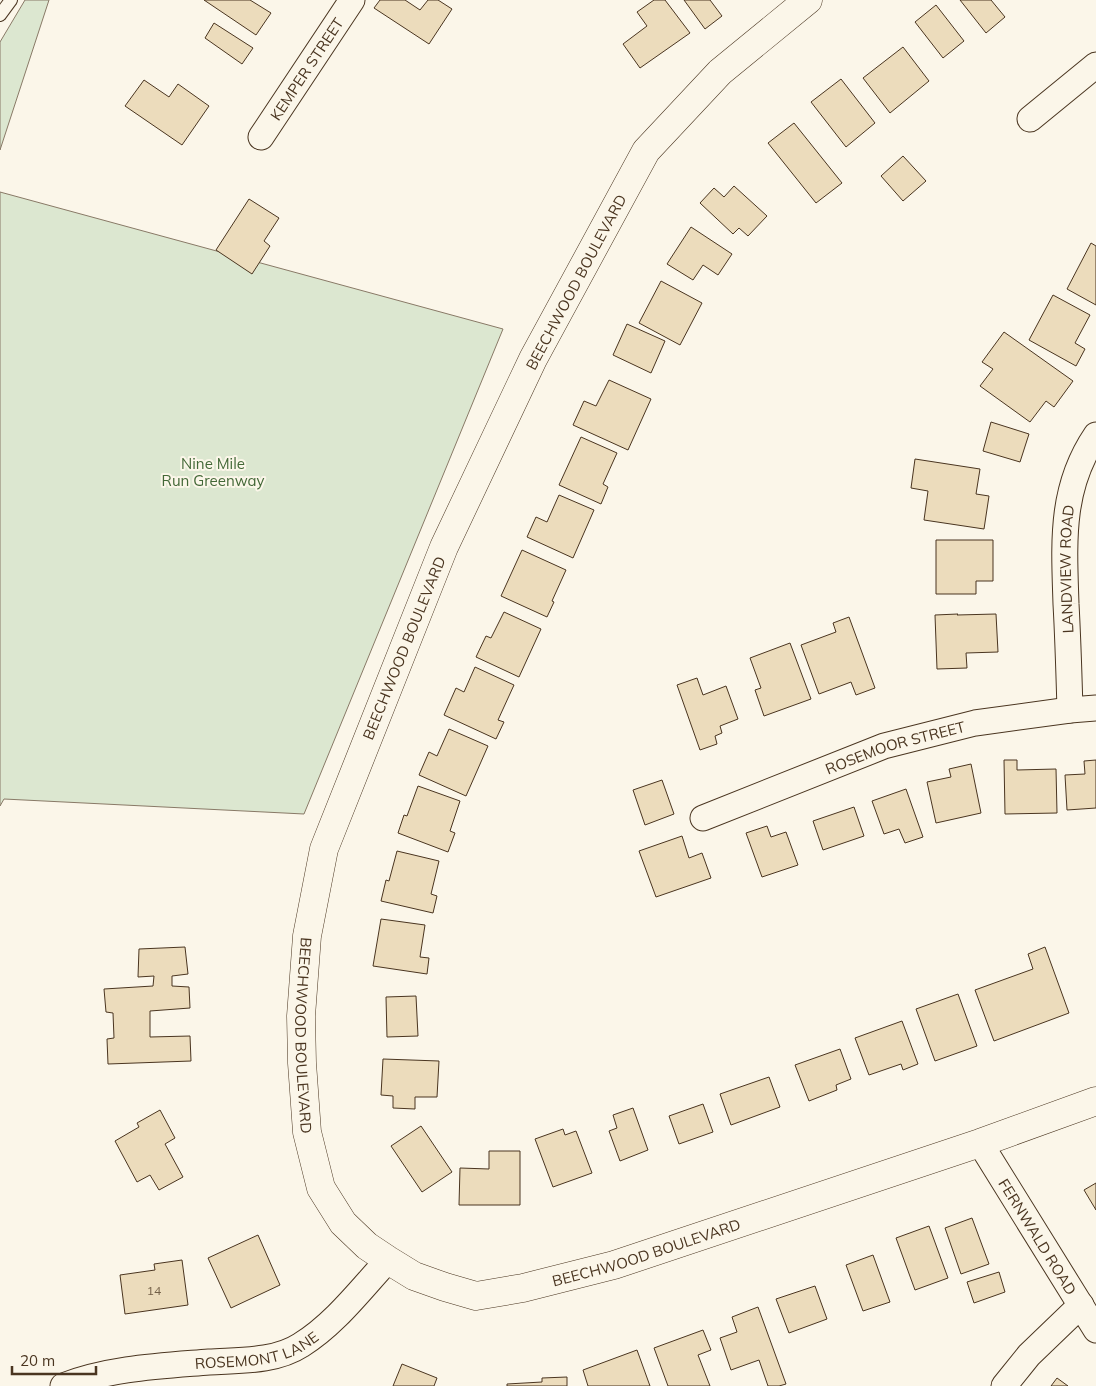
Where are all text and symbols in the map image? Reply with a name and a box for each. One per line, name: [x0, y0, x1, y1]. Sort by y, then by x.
street label: KEMPER STREET: [265, 14, 347, 124]
street label: BEECHWOOD BOULEVARD: [522, 191, 630, 373]
park label: Nine Mile Run Greenway: [162, 454, 264, 490]
street label: LANDVIEW ROAD: [1055, 504, 1078, 634]
street label: BEECHWOOD BOULEVARD: [358, 554, 450, 742]
street label: ROSEMOOR STREET: [822, 716, 967, 778]
street label: BEECHWOOD BOULEVARD: [291, 937, 317, 1134]
street label: FERNWALD ROAD: [995, 1175, 1081, 1298]
street label: BEECHWOOD BOULEVARD: [550, 1214, 743, 1290]
house number: 14: [147, 1283, 161, 1298]
street label: ROSEMONT LANE: [194, 1327, 322, 1373]
scale bar: [12, 1344, 96, 1376]
text: 20 m: [20, 1351, 55, 1370]

